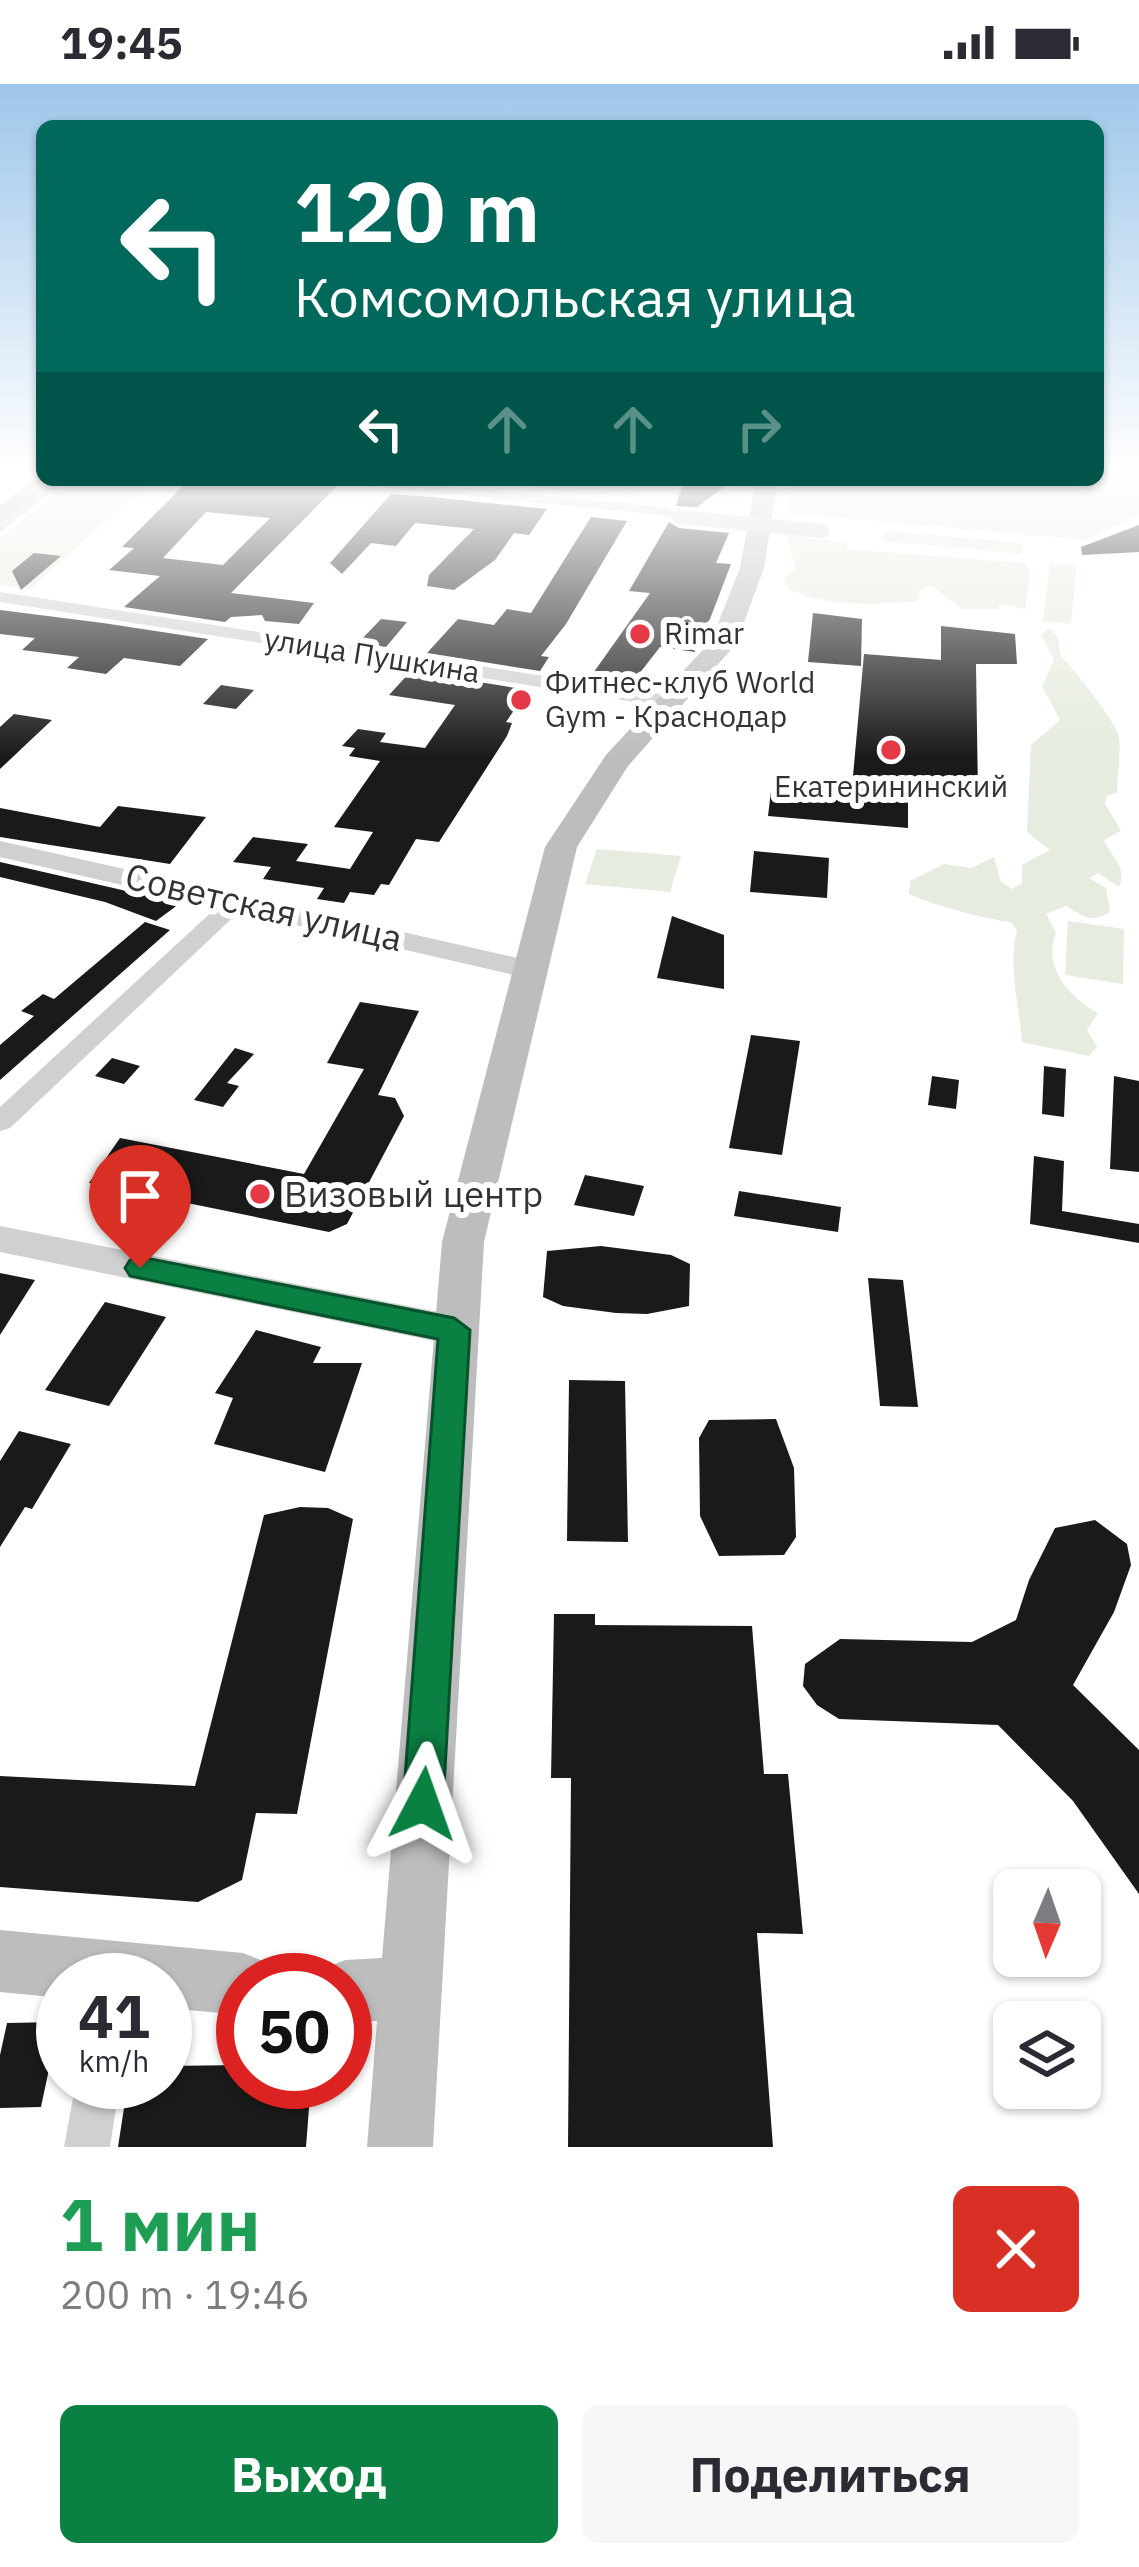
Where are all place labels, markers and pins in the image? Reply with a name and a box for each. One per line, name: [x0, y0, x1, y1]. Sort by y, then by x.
place label: Rimar: [664, 613, 744, 652]
marker: Rimar: [627, 621, 653, 647]
place label: Фитнес-клуб World Gym - Краснодар: [545, 662, 815, 735]
marker: Фитнес-клуб World Gym - Краснодар: [508, 687, 534, 713]
marker: Екатерининский: [878, 737, 904, 763]
place label: Екатерининский: [774, 766, 1008, 805]
pin: [89, 1145, 191, 1268]
place label: Визовый центр: [284, 1170, 543, 1217]
marker: Визовый центр: [247, 1181, 273, 1207]

